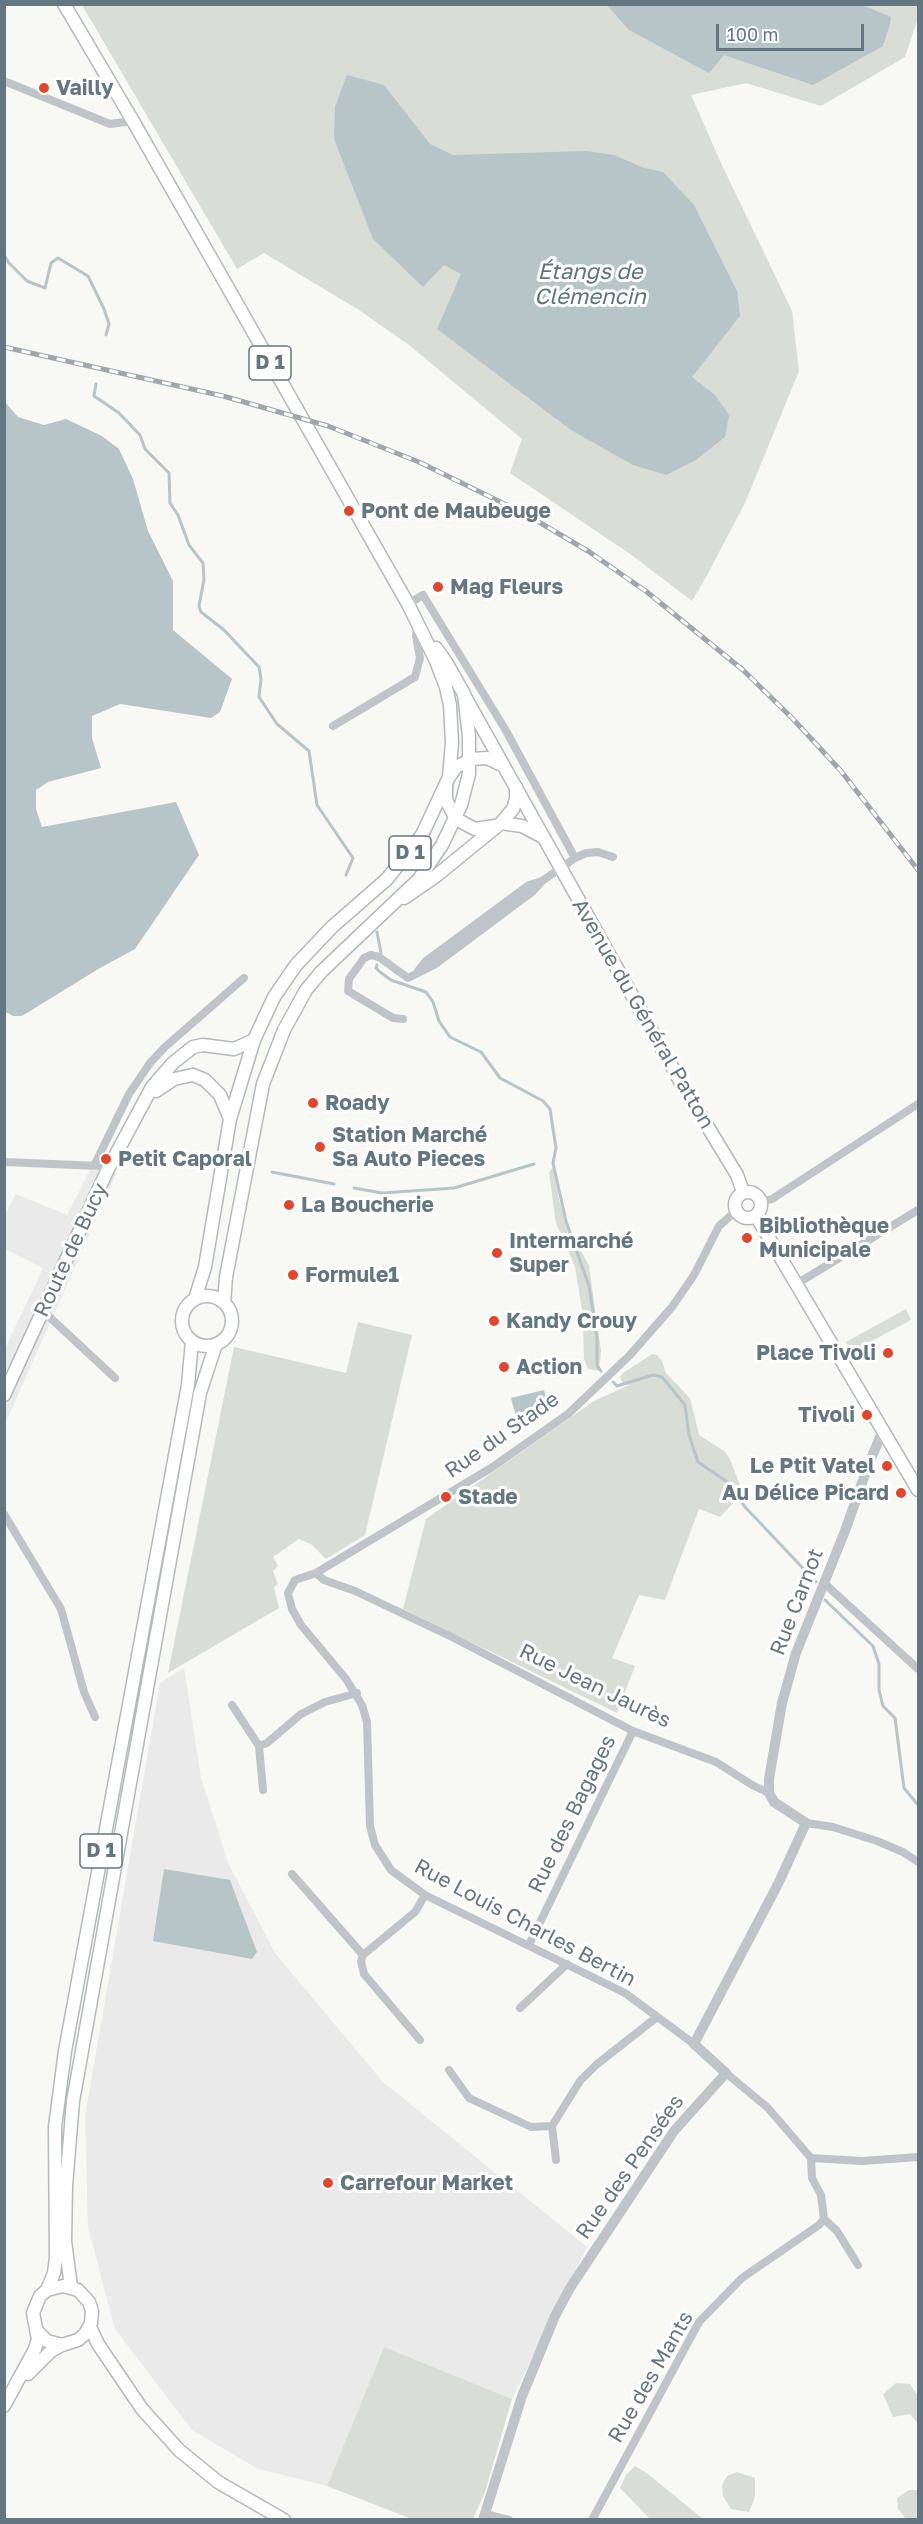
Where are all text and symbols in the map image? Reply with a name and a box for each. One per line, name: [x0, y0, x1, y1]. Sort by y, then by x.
scale bar: [719, 12, 868, 50]
text: 100 m: [727, 23, 778, 45]
place label: Vailly: [56, 75, 114, 101]
marker: Vailly: [37, 81, 51, 95]
water label: Étangs de Clémencin: [534, 259, 646, 310]
road number: D 1: [249, 346, 291, 380]
place label: Pont de Maubeuge: [361, 498, 551, 524]
marker: Pont de Maubeuge: [342, 504, 356, 518]
place label: Mag Fleurs: [450, 574, 563, 600]
marker: Mag Fleurs: [431, 580, 445, 594]
road number: D 1: [389, 836, 431, 870]
street label: Avenue du Général Patton: [567, 894, 719, 1134]
place label: Roady: [325, 1090, 390, 1116]
marker: Roady: [306, 1096, 320, 1110]
place label: Station Marché Sa Auto Pieces: [332, 1122, 487, 1172]
marker: Station Marché Sa Auto Pieces: [313, 1140, 327, 1154]
place label: Petit Caporal: [118, 1146, 252, 1172]
marker: Petit Caporal: [99, 1152, 113, 1166]
street label: Route de Bucy: [29, 1179, 113, 1321]
place label: La Boucherie: [301, 1192, 434, 1218]
marker: La Boucherie: [282, 1198, 296, 1212]
place label: Bibliothèque Municipale: [759, 1213, 889, 1263]
place label: Intermarché Super: [509, 1228, 633, 1278]
marker: Bibliothèque Municipale: [740, 1231, 754, 1245]
marker: Intermarché Super: [490, 1246, 504, 1260]
place label: Formule1: [305, 1262, 399, 1288]
marker: Formule1: [286, 1268, 300, 1282]
place label: Kandy Crouy: [506, 1308, 637, 1334]
marker: Kandy Crouy: [487, 1314, 501, 1328]
place label: Place Tivoli: [756, 1340, 876, 1366]
marker: Place Tivoli: [881, 1346, 895, 1360]
place label: Action: [516, 1354, 582, 1380]
marker: Action: [497, 1360, 511, 1374]
street label: Rue du Stade: [440, 1386, 564, 1484]
place label: Tivoli: [798, 1402, 855, 1428]
marker: Tivoli: [860, 1408, 874, 1422]
place label: Le Ptit Vatel: [750, 1453, 875, 1479]
marker: Le Ptit Vatel: [880, 1459, 894, 1473]
place label: Au Délice Picard: [722, 1480, 889, 1506]
place label: Stade: [458, 1484, 518, 1510]
marker: Au Délice Picard: [894, 1486, 908, 1500]
marker: Stade: [439, 1490, 453, 1504]
street label: Rue Carnot: [765, 1545, 829, 1659]
street label: Rue Jean Jaurès: [515, 1638, 675, 1734]
street label: Rue des Bagages: [523, 1731, 621, 1897]
road number: D 1: [80, 1834, 122, 1868]
street label: Rue Louis Charles Bertin: [410, 1854, 640, 1992]
street label: Rue des Pensées: [571, 2090, 689, 2244]
place label: Carrefour Market: [340, 2170, 513, 2196]
marker: Carrefour Market: [321, 2176, 335, 2190]
street label: Rue des Mants: [603, 2307, 699, 2447]

